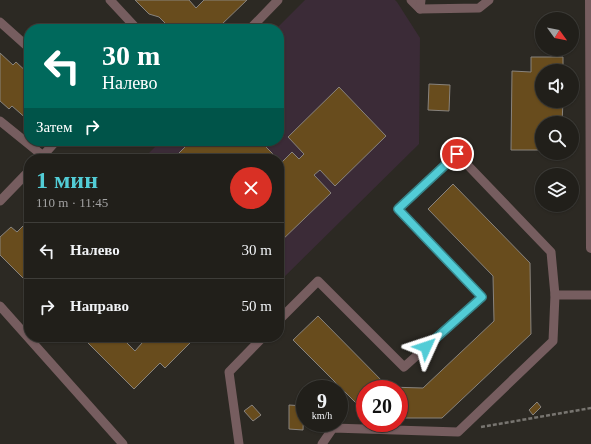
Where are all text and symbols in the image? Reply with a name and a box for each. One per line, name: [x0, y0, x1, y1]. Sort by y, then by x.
north arrow: [535, 12, 579, 56]
map controls: [535, 12, 579, 212]
icon: left: [36, 40, 88, 92]
text: 30 m: [102, 40, 160, 71]
button: sound: [535, 64, 579, 108]
text: Налево: [102, 73, 158, 93]
icon: right: [81, 116, 103, 138]
button: search: [535, 116, 579, 160]
text: Затем: [36, 119, 73, 135]
pin: [440, 137, 474, 171]
icon: arrive: [446, 143, 468, 165]
text: 1 мин: [36, 167, 98, 193]
button: close: [230, 167, 272, 209]
button: layers: [535, 168, 579, 212]
text: 110 m · 11:45: [36, 195, 108, 210]
icon: left: [36, 240, 58, 262]
text: Налево: [70, 242, 120, 258]
text: 30 m: [242, 242, 272, 258]
icon: right: [36, 296, 58, 318]
text: Направо: [70, 298, 129, 314]
text: 50 m: [242, 298, 272, 314]
position arrow: [405, 326, 447, 368]
speed limit sign: 20: [356, 380, 408, 432]
text: 9: [317, 390, 327, 412]
text: km/h: [312, 410, 332, 421]

